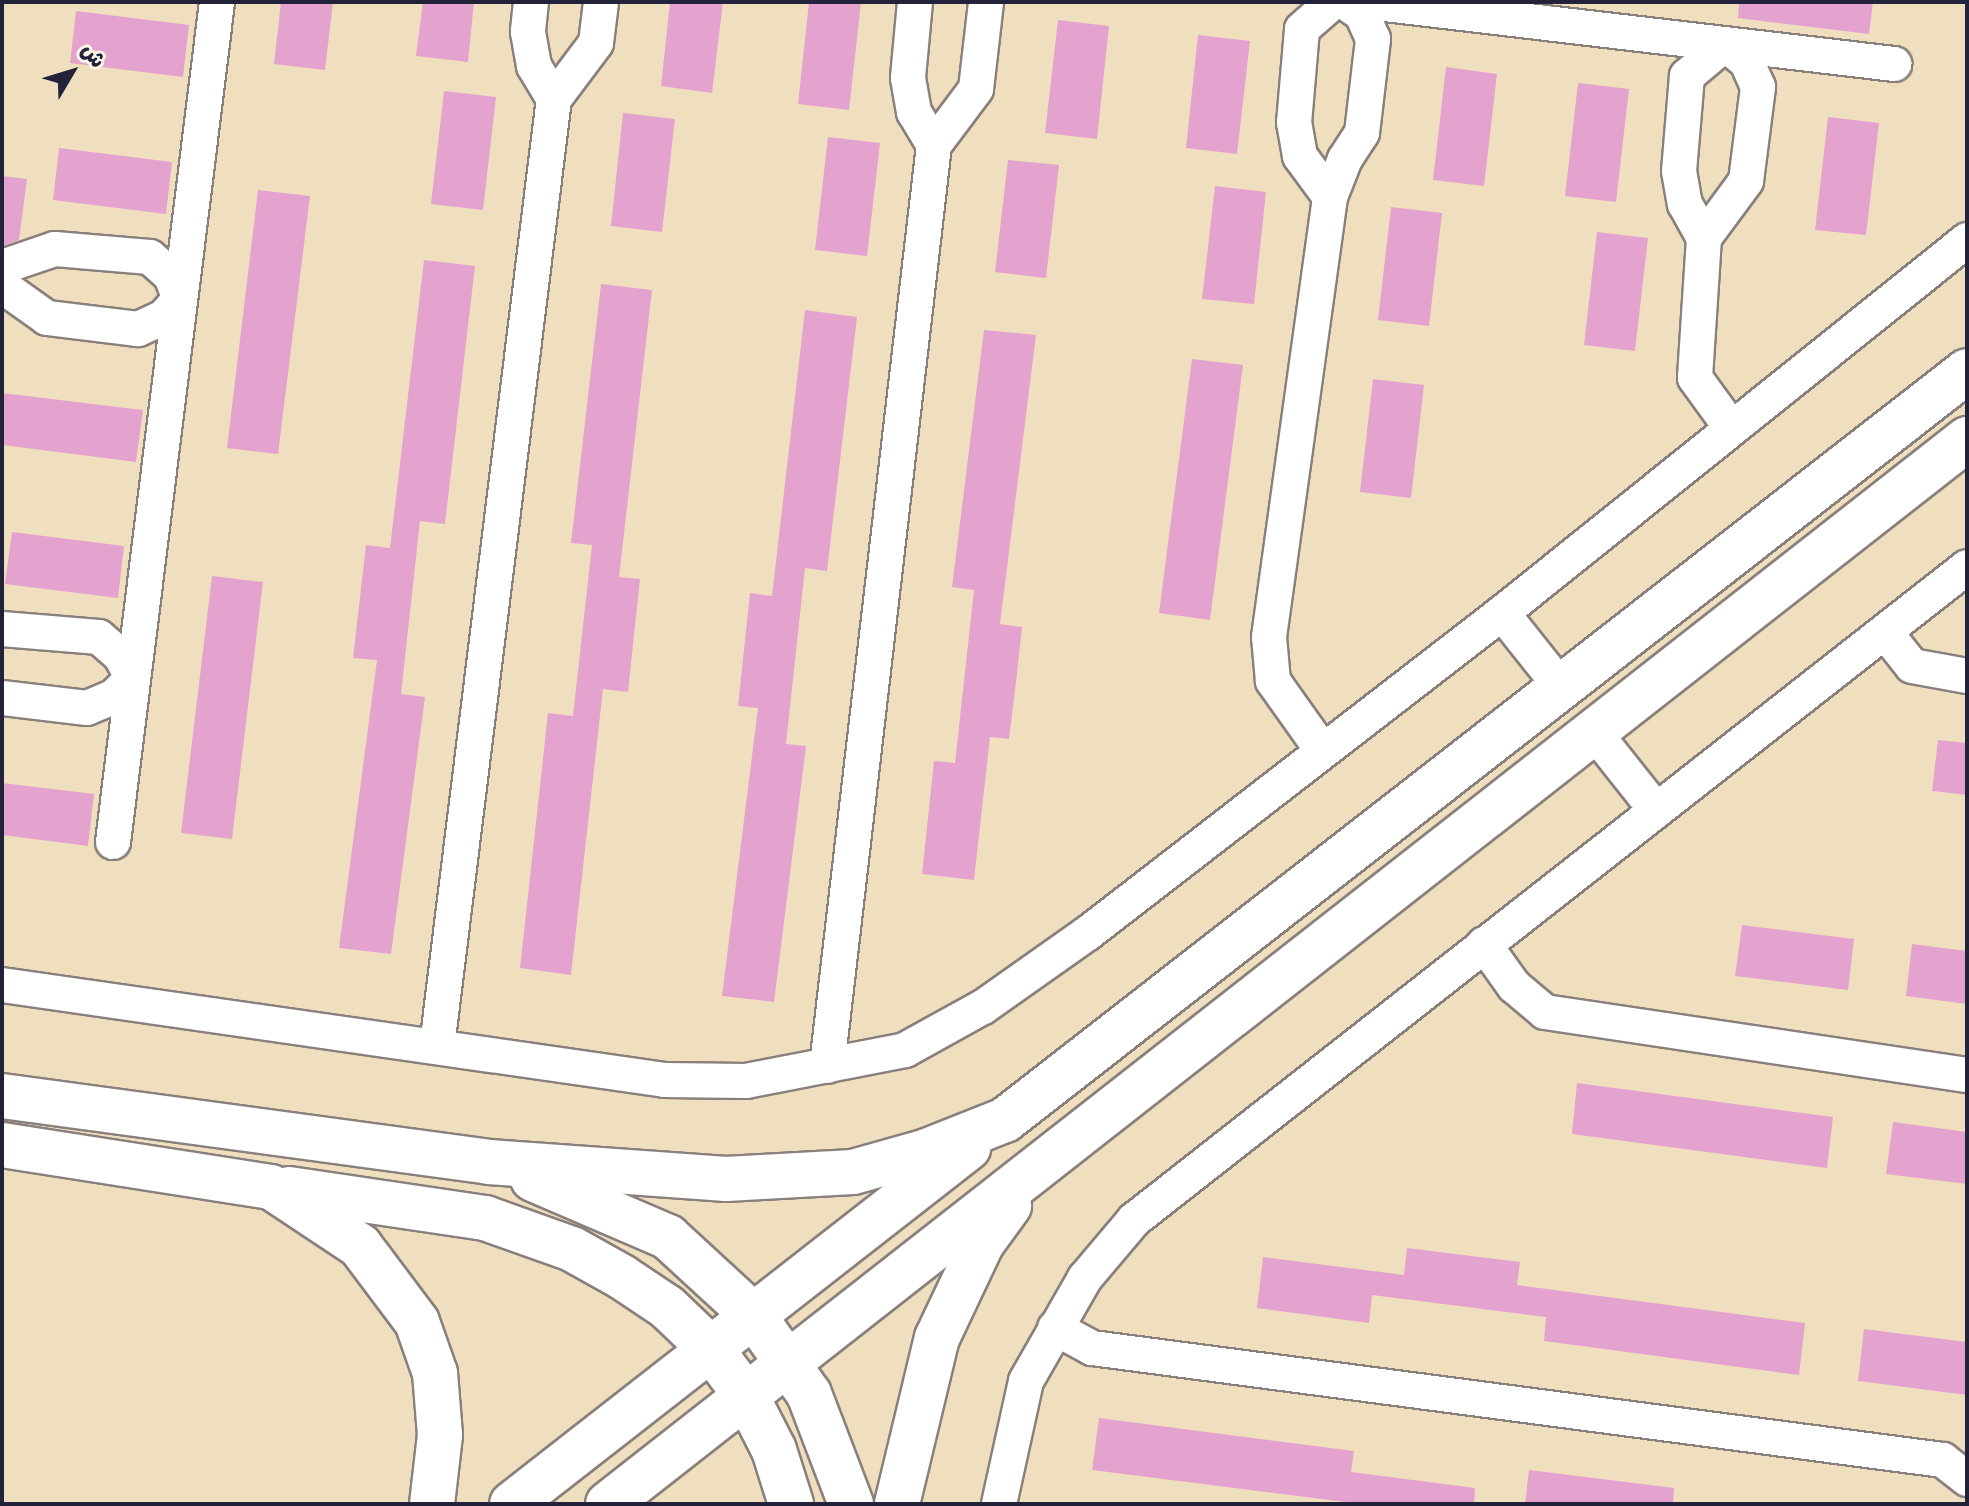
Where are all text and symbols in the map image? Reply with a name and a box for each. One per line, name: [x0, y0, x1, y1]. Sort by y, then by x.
north arrow: [32, 32, 112, 112]
text: ش: [73, 40, 109, 75]

